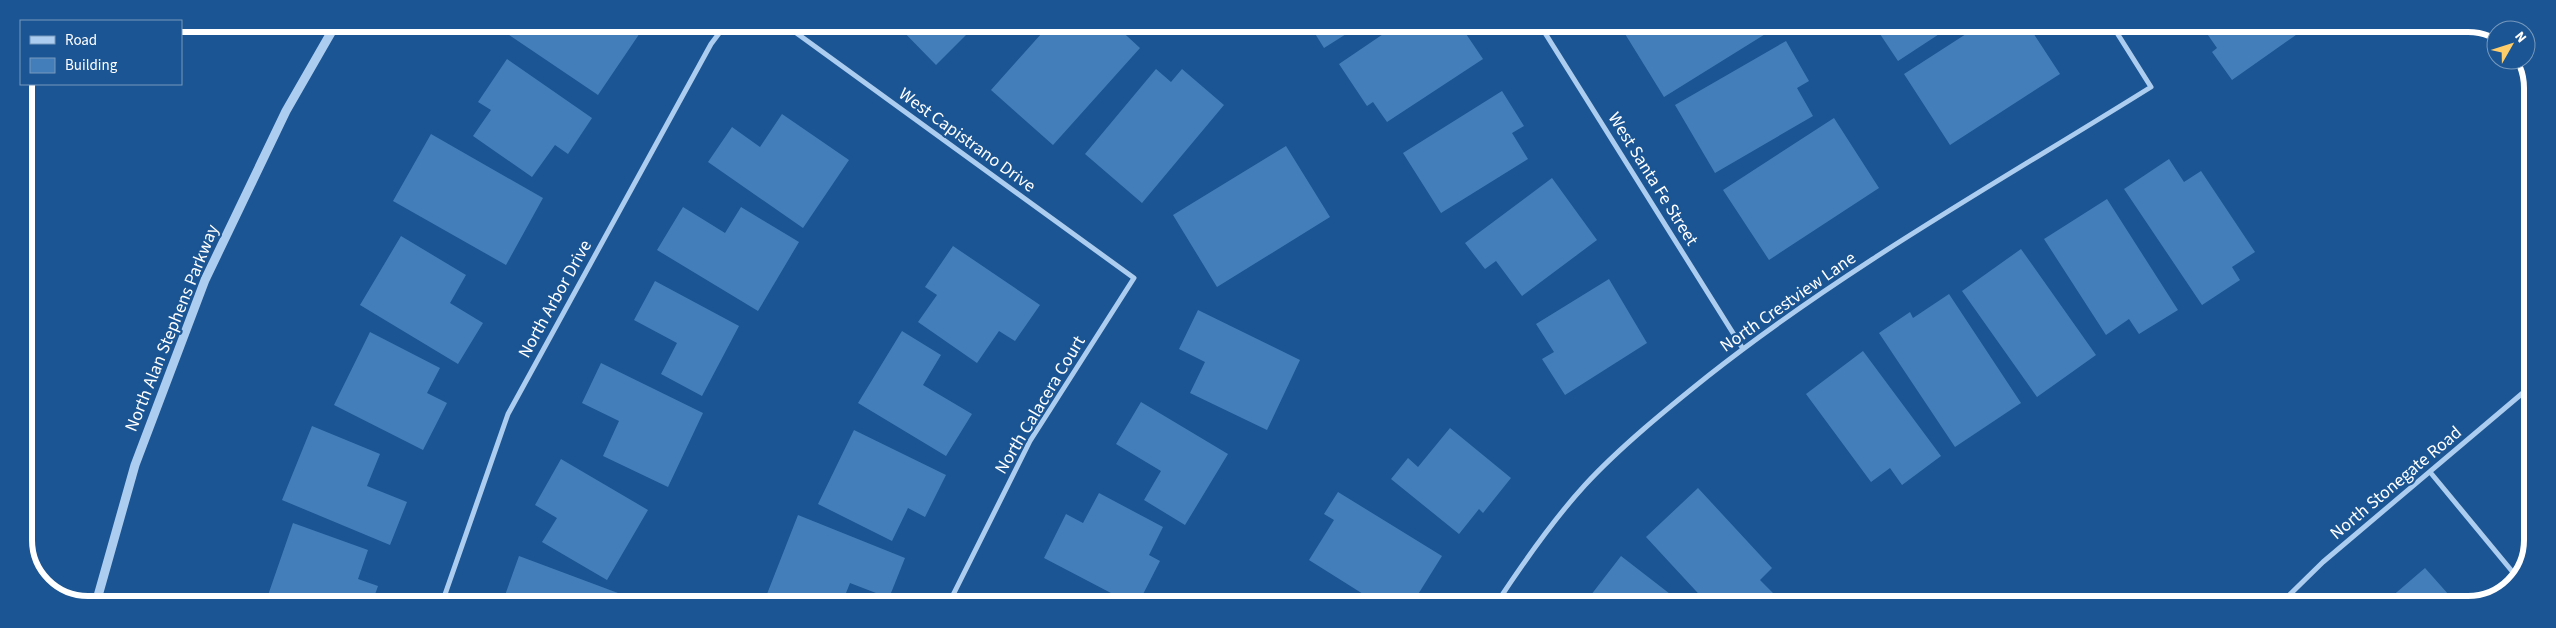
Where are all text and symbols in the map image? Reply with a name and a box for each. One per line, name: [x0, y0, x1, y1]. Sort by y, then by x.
legend: [20, 20, 182, 85]
north arrow: [2486, 20, 2536, 70]
text: N: [2510, 28, 2531, 47]
text: Road: [65, 30, 97, 51]
text: Building: [65, 55, 118, 76]
street label: West Capistrano Drive: [893, 82, 1041, 198]
street label: West Santa Fe Street: [1602, 107, 1704, 251]
street label: North Alan Stephens Parkway: [119, 220, 225, 435]
street label: North Arbor Drive: [512, 235, 598, 363]
street label: North Crestview Lane: [1715, 246, 1861, 358]
street label: North Calacera Court: [989, 331, 1091, 479]
street label: North Stonegate Road: [2325, 420, 2467, 546]

